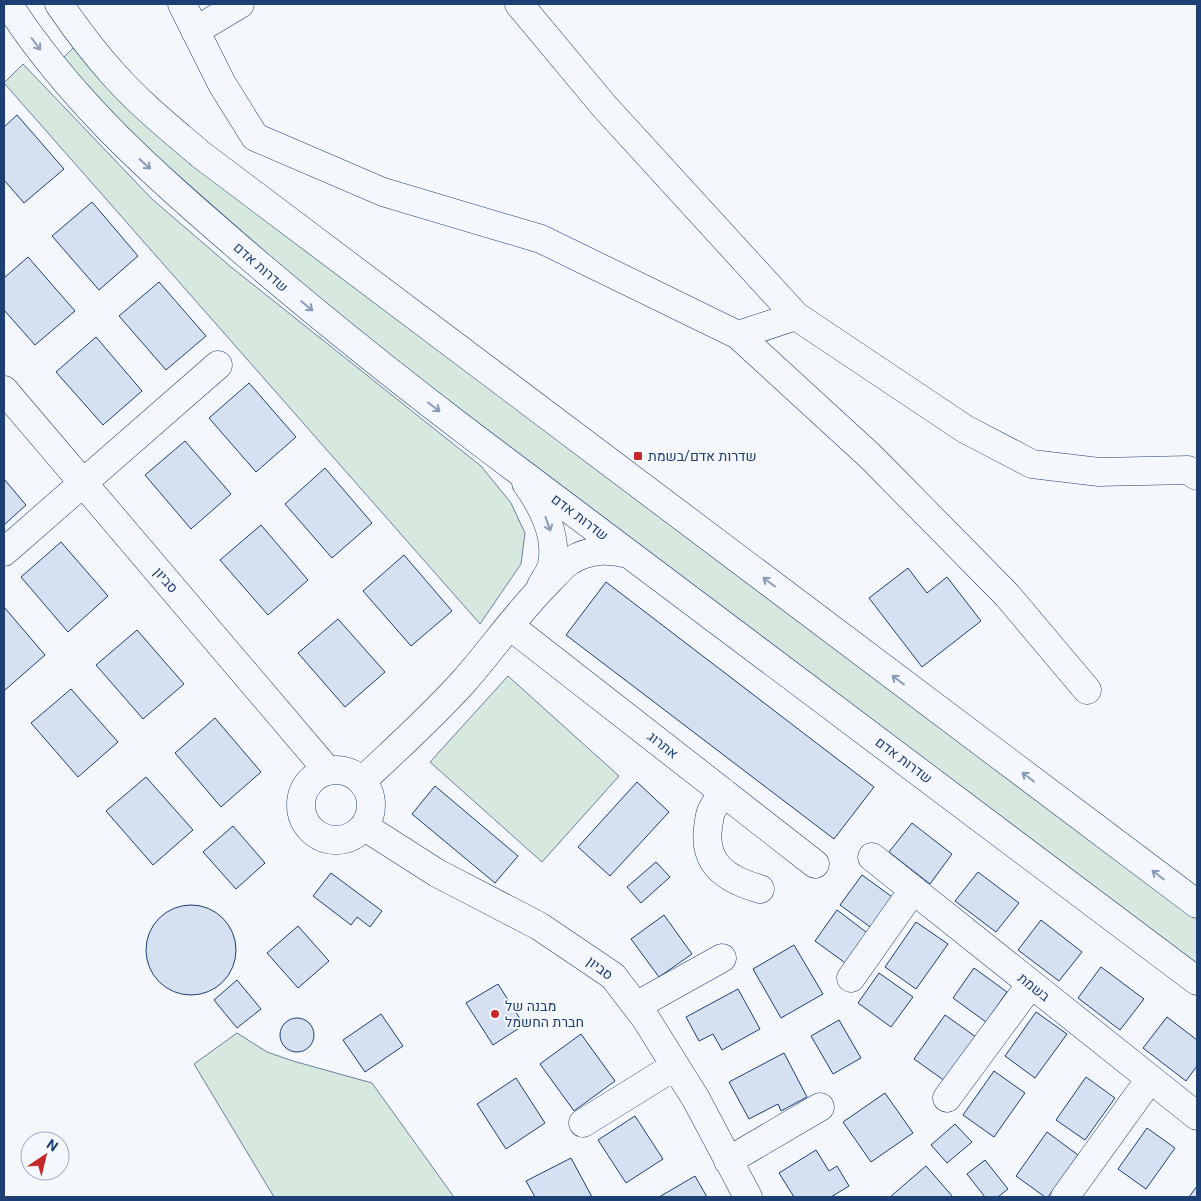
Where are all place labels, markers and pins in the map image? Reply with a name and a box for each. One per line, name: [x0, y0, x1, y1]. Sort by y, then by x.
place label: שדרות אדם/בשמת: [648, 448, 757, 464]
marker: שדרות אדם/בשמת: [632, 450, 644, 462]
place label: מבנה של חברת החשמל: [505, 998, 584, 1030]
marker: מבנה של חברת החשמל: [489, 1008, 501, 1020]

